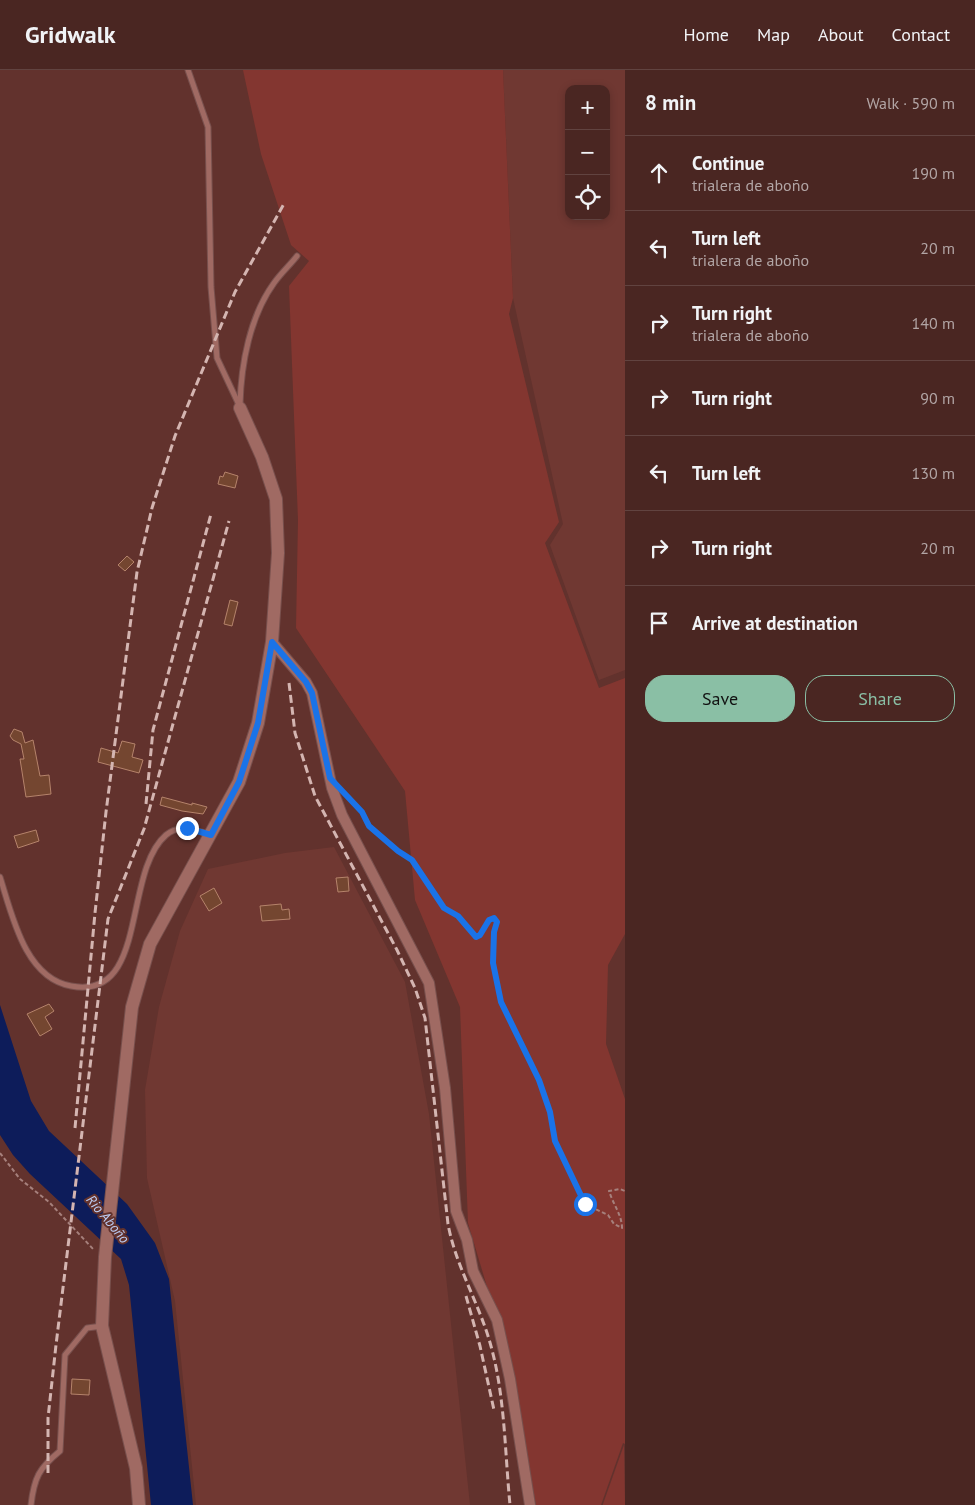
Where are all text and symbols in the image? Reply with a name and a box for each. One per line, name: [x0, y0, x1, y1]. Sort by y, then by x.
text: Gridwalk: [25, 19, 115, 50]
text: Home: [683, 23, 729, 46]
text: Map: [757, 23, 790, 46]
text: About: [818, 23, 864, 46]
text: Contact: [892, 23, 950, 46]
map controls: [565, 85, 610, 220]
button: +: [565, 85, 610, 130]
text: 8 min: [645, 89, 696, 116]
text: Walk · 590 m: [866, 93, 955, 113]
button: −: [565, 130, 610, 175]
text: Continue: [692, 151, 764, 175]
icon: ahead: [645, 159, 673, 187]
text: 190 m: [912, 163, 955, 183]
button: locate: [565, 175, 610, 220]
text: trialera de aboño: [692, 175, 809, 195]
text: Turn left: [692, 226, 761, 250]
icon: left: [645, 234, 673, 262]
text: 20 m: [920, 238, 955, 258]
text: trialera de aboño: [692, 250, 809, 270]
text: Turn right: [692, 301, 772, 325]
icon: right: [645, 309, 673, 337]
text: 140 m: [912, 313, 955, 333]
text: trialera de aboño: [692, 325, 809, 345]
icon: right: [645, 384, 673, 412]
text: Turn right: [692, 386, 772, 410]
text: 90 m: [920, 388, 955, 408]
icon: left: [645, 459, 673, 487]
text: Turn left: [692, 461, 761, 485]
text: 130 m: [912, 463, 955, 483]
icon: right: [645, 534, 673, 562]
text: Turn right: [692, 536, 772, 560]
text: 20 m: [920, 538, 955, 558]
icon: arrive: [645, 609, 673, 637]
text: Arrive at destination: [692, 611, 858, 635]
button: Save: [645, 675, 795, 722]
button: Share: [805, 675, 955, 722]
route end: [176, 817, 199, 840]
water label: Rio Aboño: [82, 1191, 134, 1247]
route start: [574, 1193, 597, 1216]

